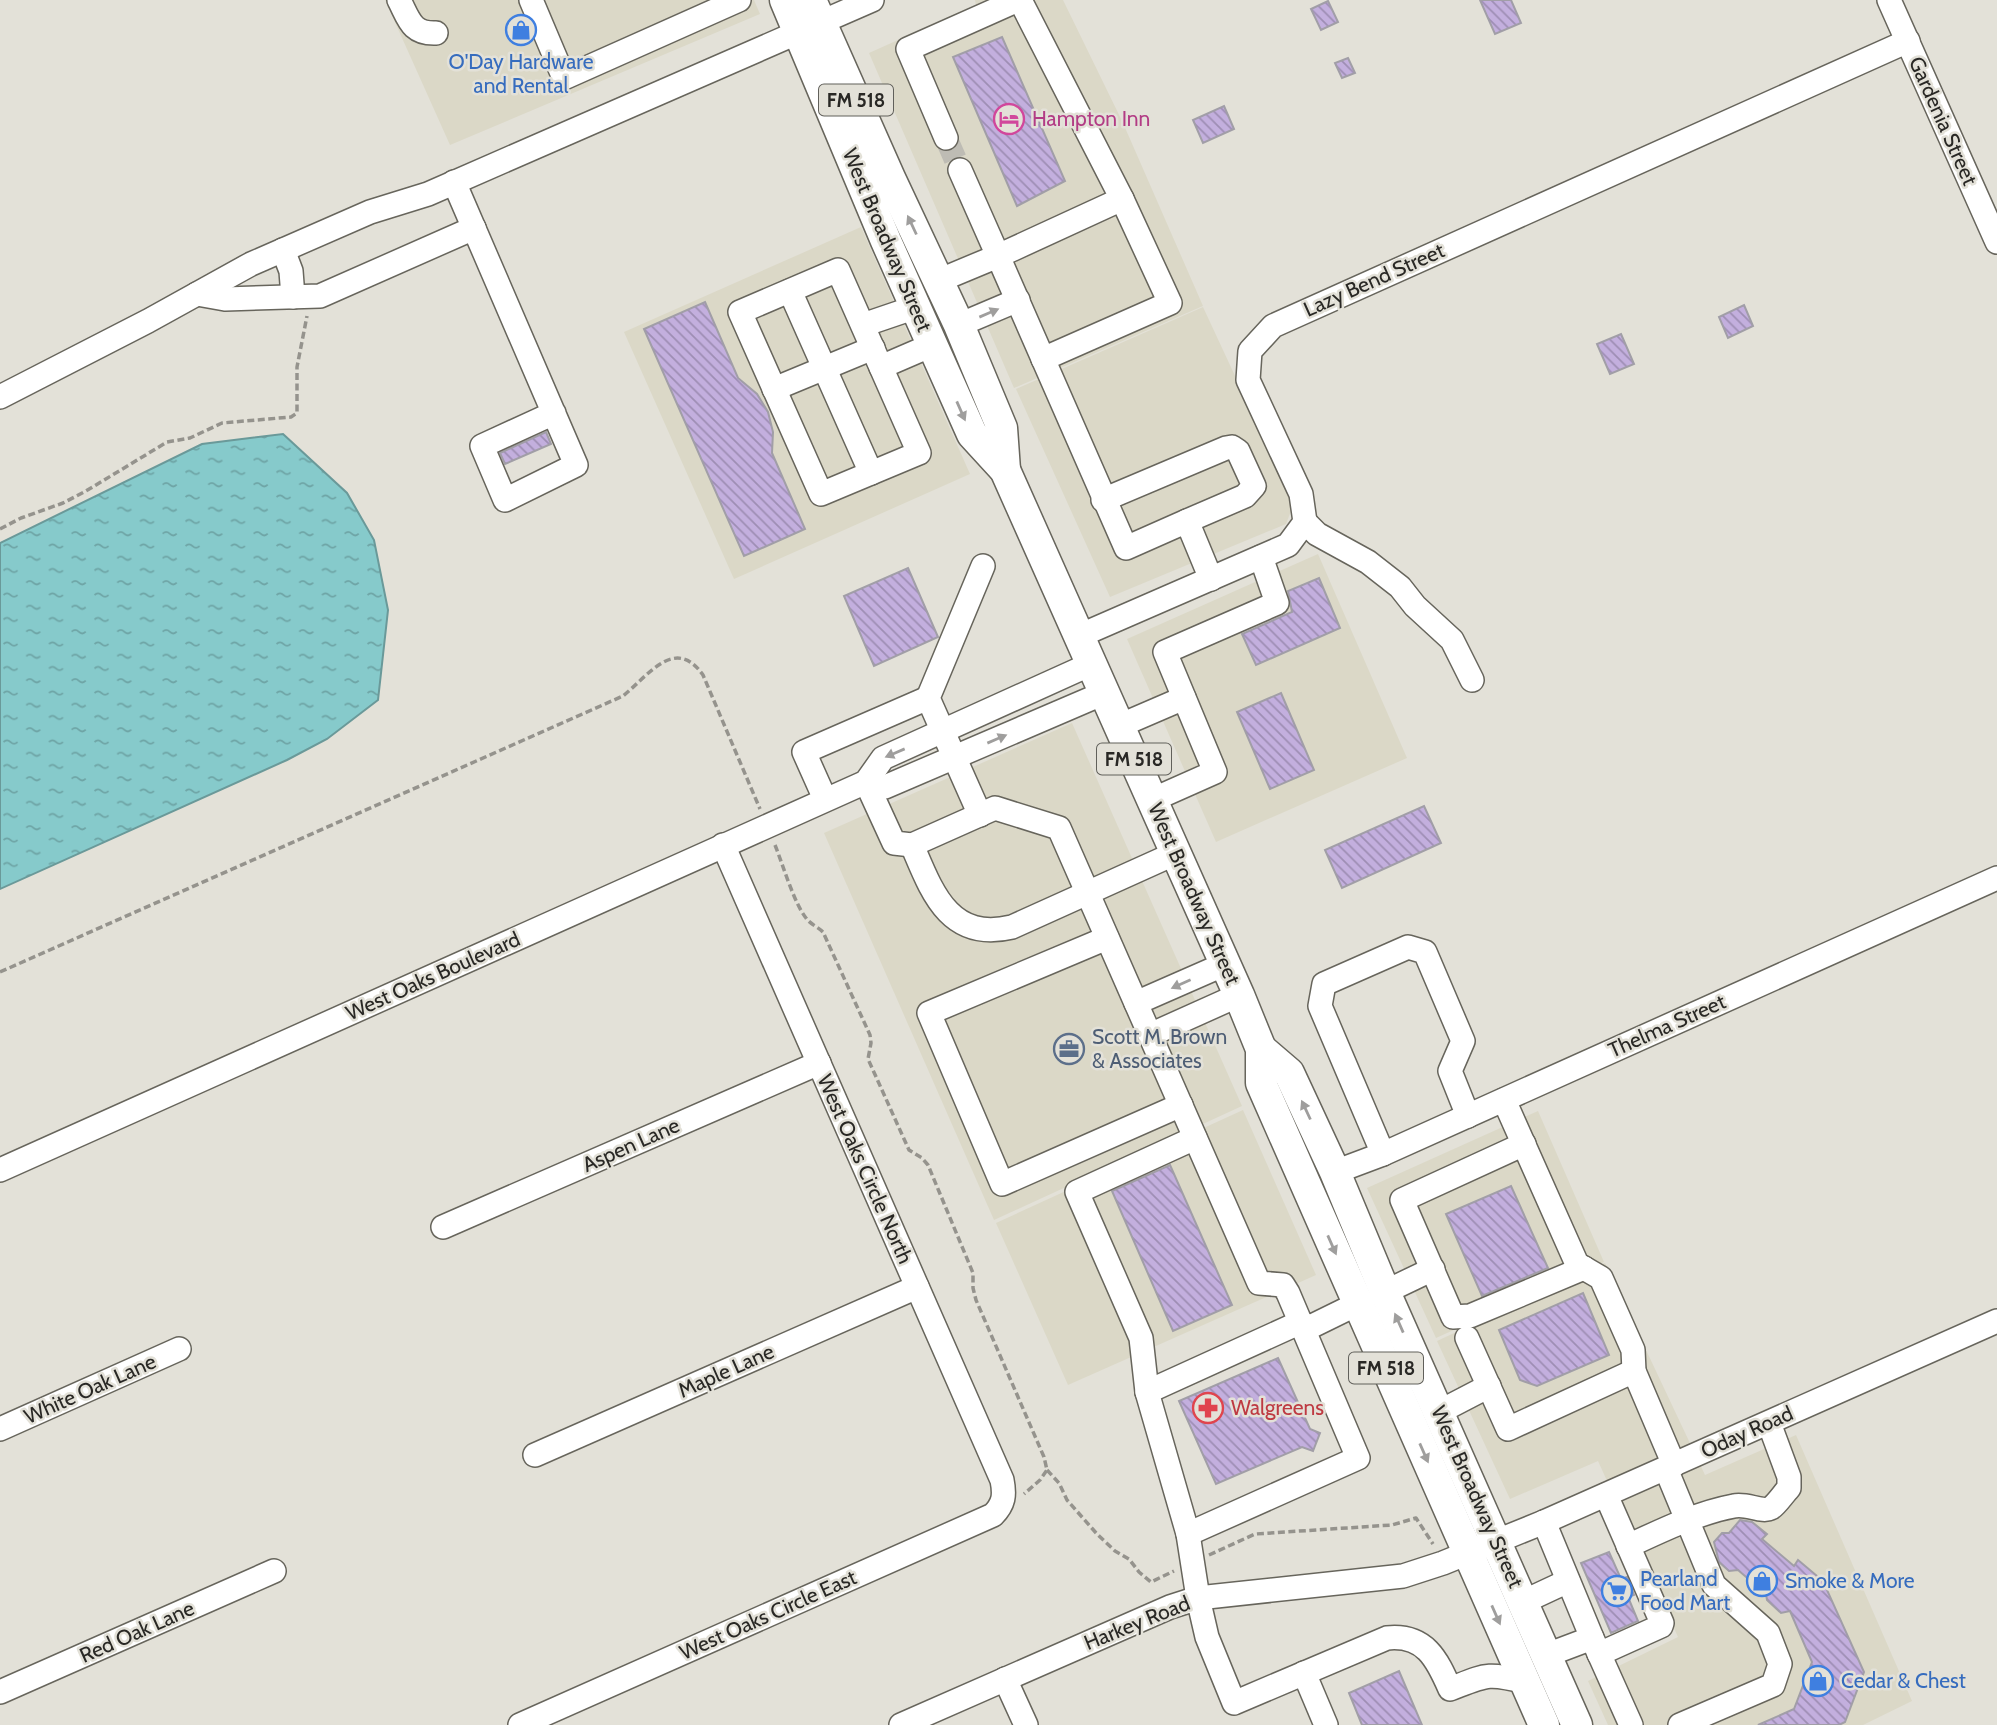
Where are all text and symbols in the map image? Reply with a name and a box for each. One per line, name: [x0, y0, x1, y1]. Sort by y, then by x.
shop icon: O'Day Hardware and Rental: [504, 13, 538, 47]
place label: O'Day Hardware and Rental: [449, 49, 594, 98]
street label: Gardenia Street: [1904, 53, 1983, 189]
road number: FM 518: [819, 85, 893, 116]
hotel icon: Hampton Inn: [992, 102, 1026, 136]
place label: Hampton Inn: [1032, 106, 1150, 131]
street label: West Broadway Street: [838, 144, 937, 335]
one-way arrow: [906, 215, 918, 235]
street label: Lazy Bend Street: [1300, 237, 1448, 322]
one-way arrow: [978, 307, 999, 318]
one-way arrow: [955, 401, 967, 421]
one-way arrow: [987, 733, 1008, 744]
road number: FM 518: [1097, 744, 1171, 774]
one-way arrow: [884, 747, 905, 758]
street label: West Broadway Street: [1143, 799, 1246, 989]
street label: West Oaks Boulevard: [342, 926, 524, 1025]
one-way arrow: [1170, 979, 1191, 990]
street label: Thelma Street: [1604, 989, 1729, 1062]
place label: Scott M. Brown & Associates: [1092, 1024, 1227, 1073]
office icon: Scott M. Brown & Associates: [1052, 1032, 1086, 1066]
street label: West Oaks Circle North: [812, 1070, 918, 1267]
one-way arrow: [1301, 1100, 1312, 1120]
street label: Aspen Lane: [578, 1112, 683, 1177]
one-way arrow: [1326, 1235, 1338, 1255]
one-way arrow: [1393, 1312, 1404, 1333]
street label: Maple Lane: [674, 1338, 778, 1403]
street label: White Oak Lane: [20, 1348, 160, 1429]
road number: FM 518: [1349, 1352, 1423, 1384]
pharmacy icon: Walgreens: [1191, 1391, 1225, 1425]
place label: Walgreens: [1231, 1395, 1324, 1420]
street label: Oday Road: [1697, 1400, 1797, 1463]
street label: West Broadway Street: [1426, 1402, 1529, 1592]
one-way arrow: [1418, 1443, 1430, 1463]
street label: West Oaks Circle East: [675, 1564, 860, 1665]
shop icon: Smoke & More: [1745, 1564, 1779, 1598]
place label: Pearland Food Mart: [1640, 1566, 1730, 1615]
place label: Smoke & More: [1785, 1568, 1915, 1593]
supermarket icon: Pearland Food Mart: [1600, 1574, 1634, 1608]
street label: Harkey Road: [1080, 1590, 1193, 1655]
street label: Red Oak Lane: [76, 1595, 198, 1668]
one-way arrow: [1491, 1605, 1502, 1626]
shop icon: Cedar & Chest: [1801, 1664, 1835, 1698]
place label: Cedar & Chest: [1841, 1668, 1966, 1693]

